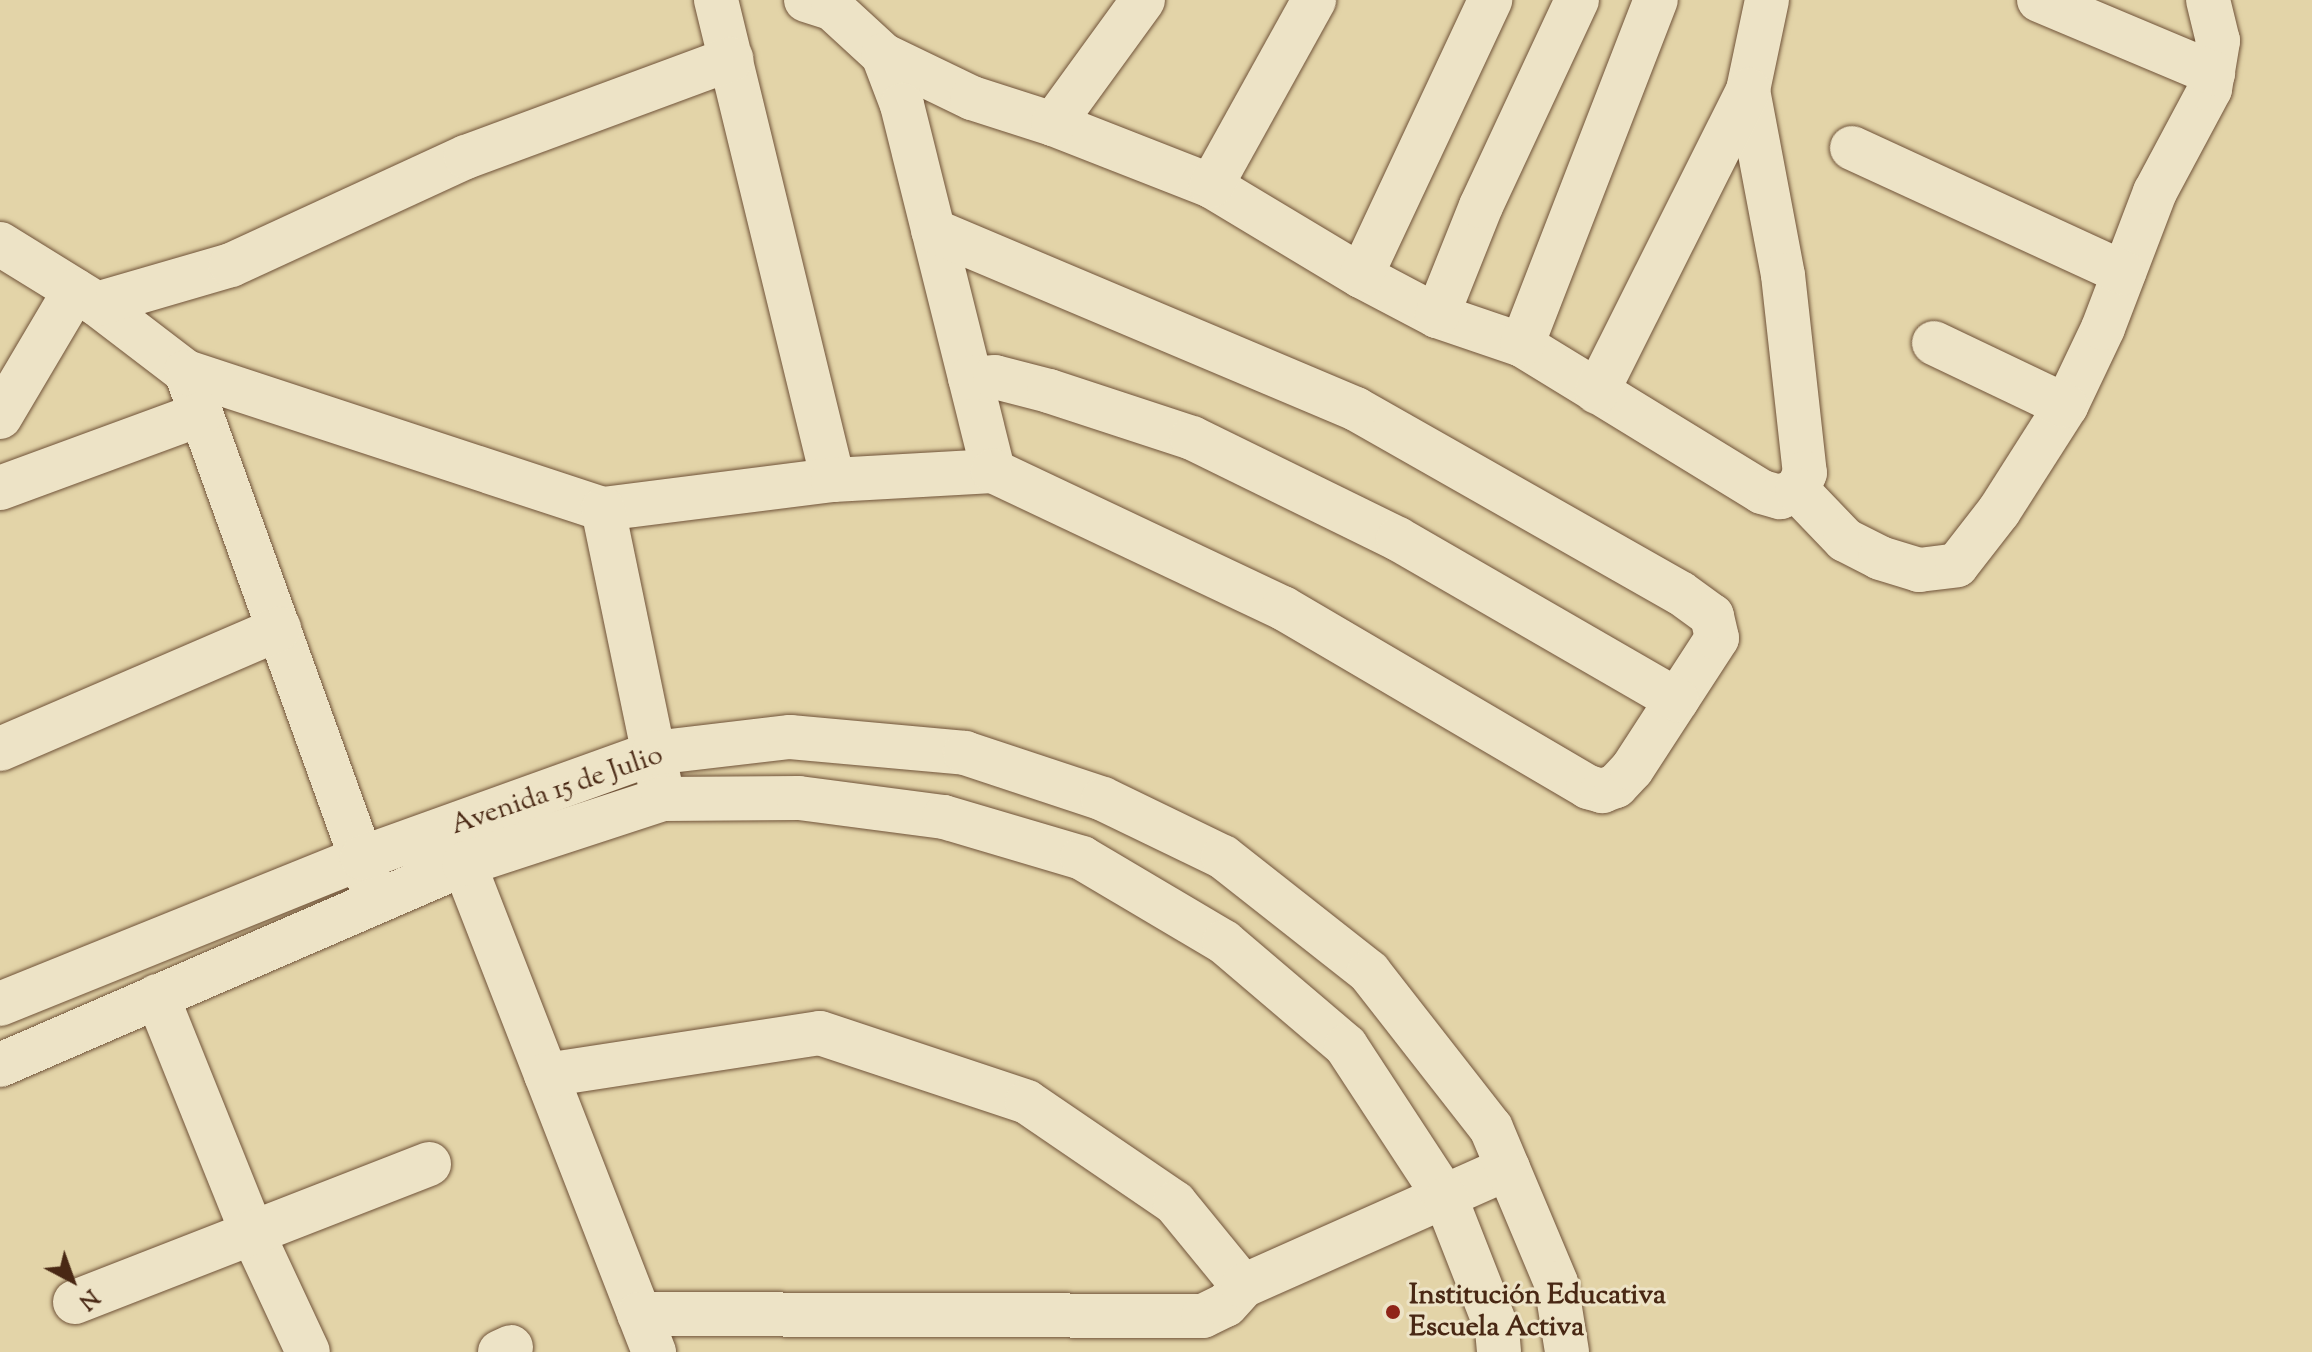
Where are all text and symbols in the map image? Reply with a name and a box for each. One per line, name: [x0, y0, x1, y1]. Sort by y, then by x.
street label: Avenida 15 de Julio: [447, 739, 667, 843]
north arrow: [32, 1240, 112, 1320]
place label: Institución Educativa Escuela Activa: [1409, 1279, 1666, 1345]
text: N: [71, 1280, 105, 1316]
marker: Institución Educativa Escuela Activa: [1384, 1303, 1402, 1321]

